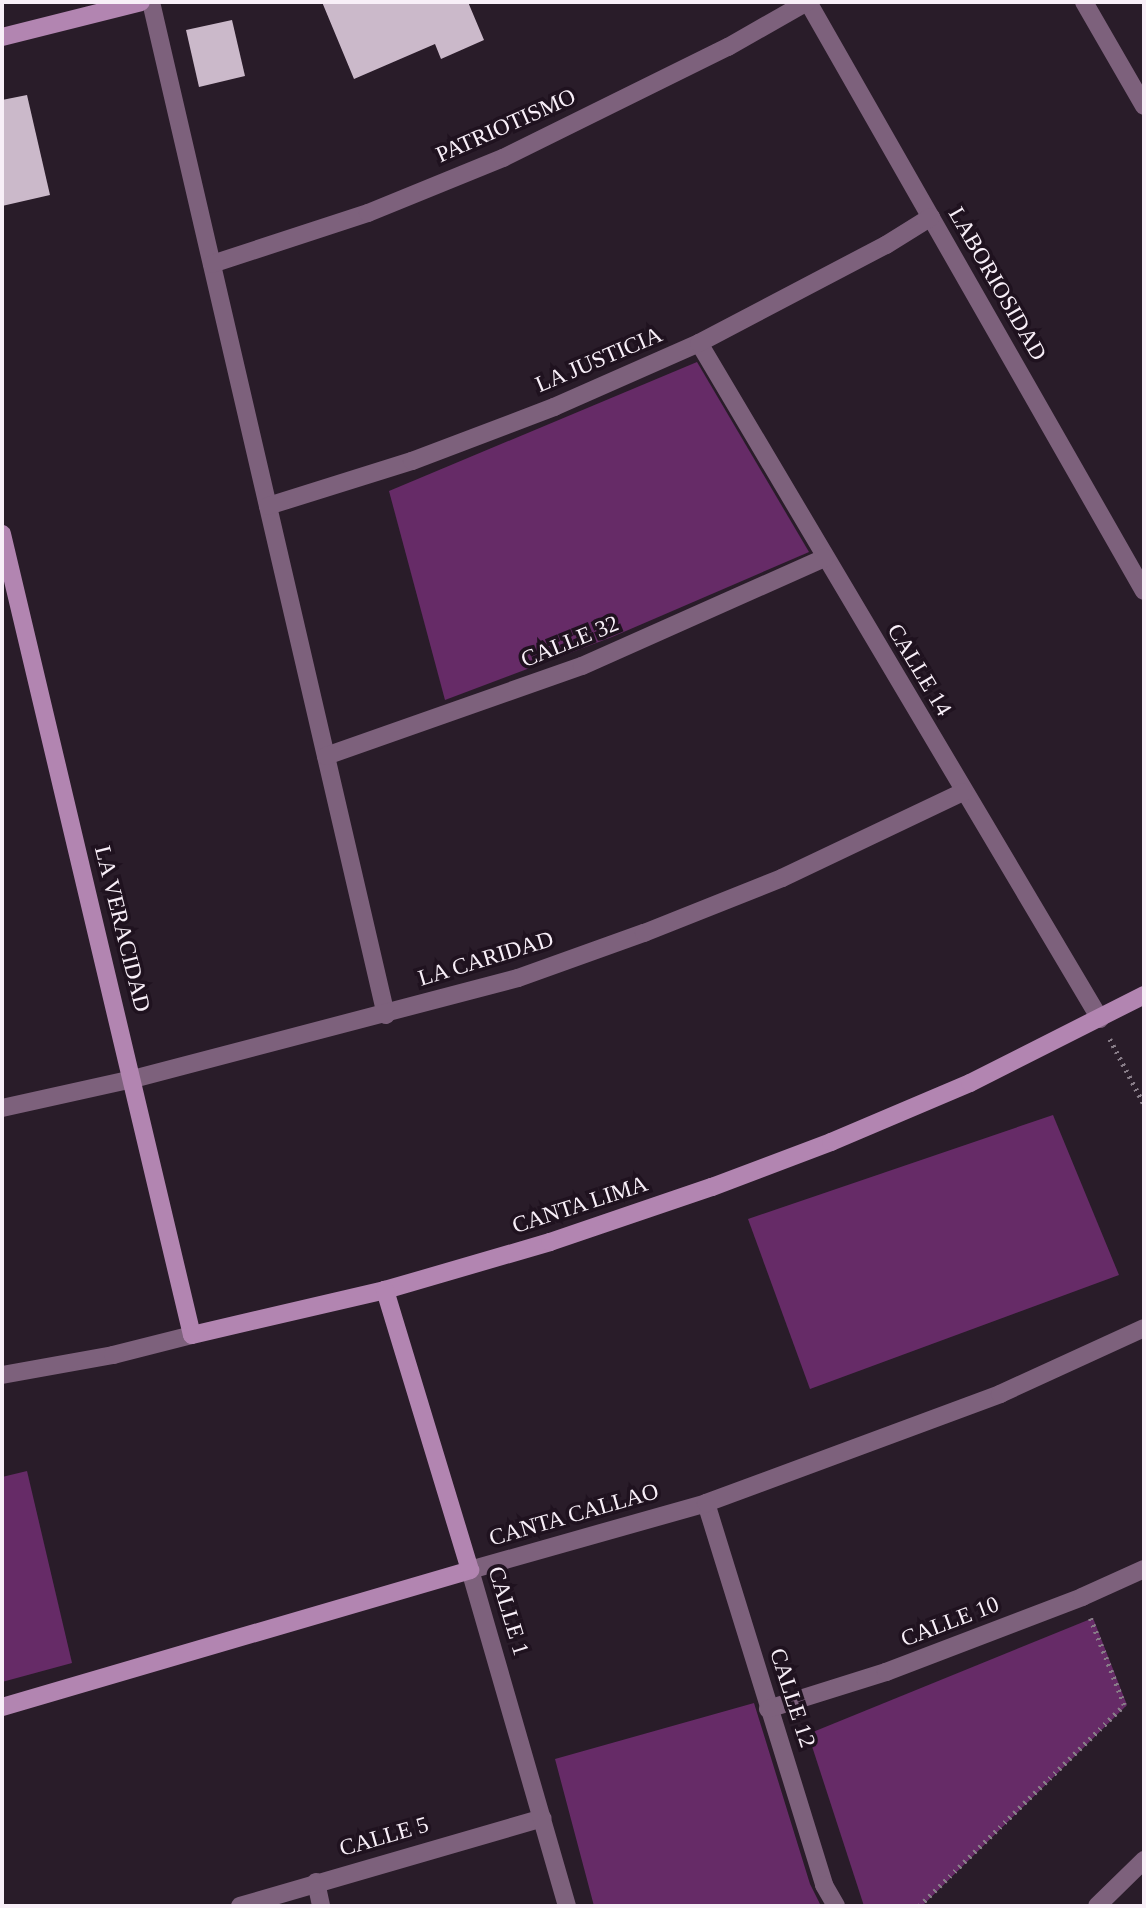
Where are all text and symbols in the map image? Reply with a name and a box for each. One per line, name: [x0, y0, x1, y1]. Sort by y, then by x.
street label: PATRIOTISMO: [432, 83, 580, 169]
street label: LABORIOSIDAD: [942, 202, 1052, 366]
street label: LA JUSTICIA: [531, 321, 667, 399]
street label: CALLE 32: [517, 610, 623, 674]
street label: CALLE 14: [881, 619, 957, 721]
street label: LA VERACIDAD: [88, 842, 156, 1016]
street label: LA CARIDAD: [414, 925, 558, 993]
street label: CANTA LIMA: [508, 1170, 652, 1240]
street label: CANTA CALLAO: [485, 1477, 663, 1553]
street label: CALLE 1: [481, 1563, 535, 1659]
street label: CALLE 10: [897, 1591, 1003, 1653]
street label: CALLE 12: [763, 1645, 821, 1751]
street label: CALLE 5: [336, 1811, 432, 1863]

